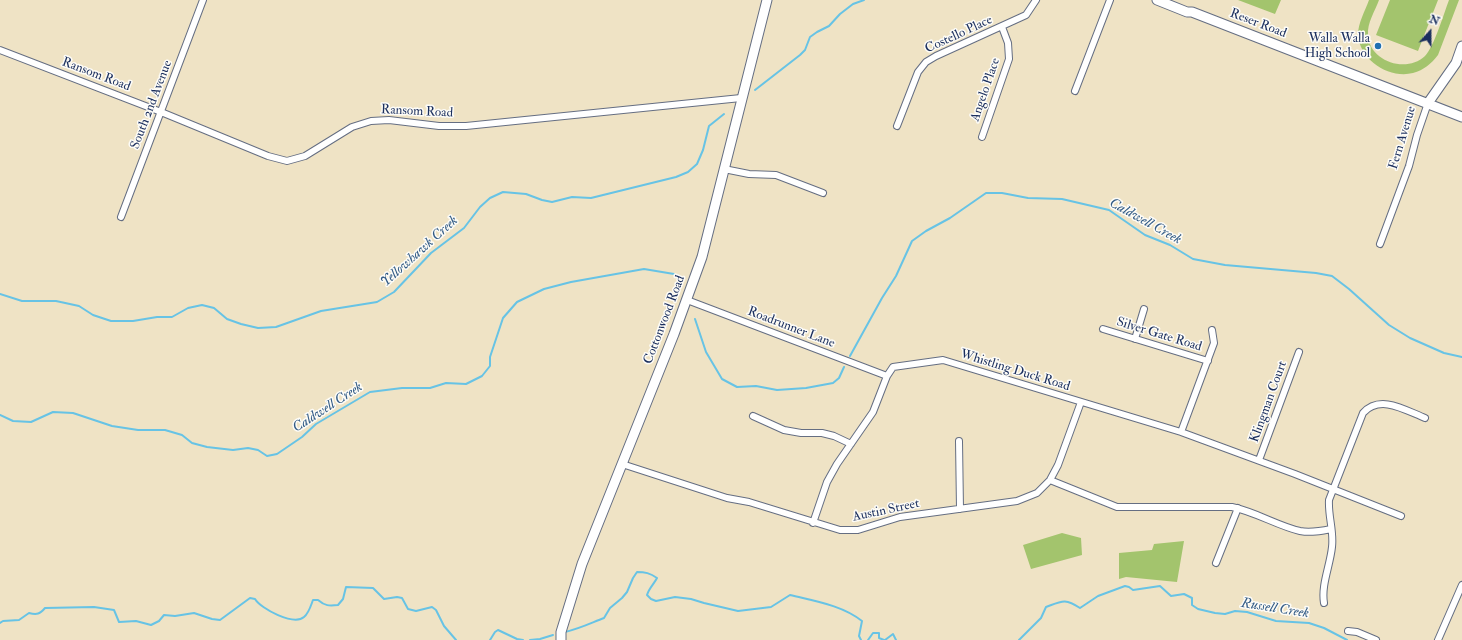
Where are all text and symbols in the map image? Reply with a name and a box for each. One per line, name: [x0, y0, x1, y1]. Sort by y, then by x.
street label: Reser Road: [1228, 6, 1288, 42]
north arrow: [1410, 12, 1450, 52]
text: N: [1428, 12, 1441, 28]
street label: Costello Place: [923, 13, 995, 57]
place label: Walla Walla High School: [1305, 31, 1370, 62]
marker: Walla Walla High School: [1373, 41, 1383, 51]
street label: Ransom Road: [60, 55, 132, 95]
street label: Angelo Place: [968, 56, 1004, 124]
street label: South 2nd Avenue: [128, 58, 176, 152]
street label: Ransom Road: [381, 102, 453, 122]
street label: Fern Avenue: [1386, 105, 1420, 171]
water label: Caldwell Creek: [1106, 195, 1184, 249]
water label: Yellowhawk Creek: [378, 213, 462, 291]
street label: Cottonwood Road: [641, 273, 689, 367]
street label: Roadrunner Lane: [745, 304, 837, 352]
street label: Silver Gate Road: [1115, 315, 1203, 355]
street label: Whistling Duck Road: [958, 347, 1072, 395]
street label: Klingman Court: [1247, 359, 1291, 445]
water label: Caldwell Creek: [290, 379, 366, 437]
street label: Austin Street: [851, 496, 921, 526]
water label: Russell Creek: [1240, 595, 1310, 623]

